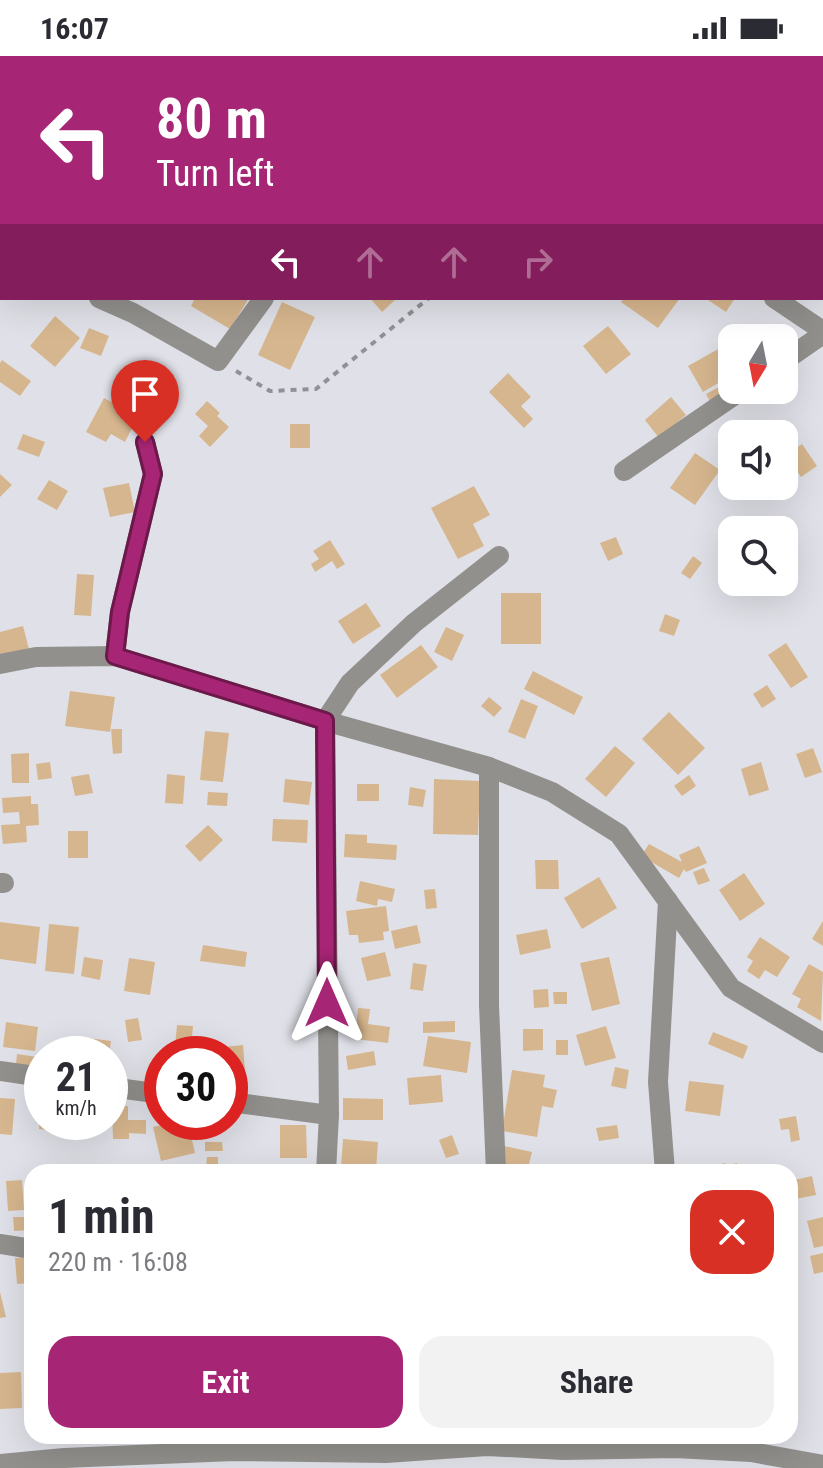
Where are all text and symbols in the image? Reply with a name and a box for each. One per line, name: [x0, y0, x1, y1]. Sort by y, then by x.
text: 16:07: [40, 11, 109, 46]
text: 80 m: [156, 86, 267, 152]
icon: left: [24, 88, 128, 192]
text: Turn left: [156, 153, 274, 195]
icon: left: [264, 240, 308, 284]
icon: ahead: [348, 240, 392, 284]
icon: ahead: [432, 240, 476, 284]
icon: right: [516, 240, 560, 284]
north arrow: [718, 324, 798, 404]
map controls: [718, 324, 798, 596]
pin: [111, 360, 179, 442]
icon: arrive: [123, 372, 167, 416]
button: sound: [718, 420, 798, 500]
button: search: [718, 516, 798, 596]
position arrow: [285, 961, 369, 1045]
speed limit sign: 30: [144, 1036, 248, 1140]
text: 21: [56, 1054, 96, 1101]
text: km/h: [55, 1096, 97, 1120]
text: 1 min: [48, 1188, 155, 1245]
button: close: [690, 1190, 774, 1274]
text: 220 m · 16:08: [48, 1247, 188, 1277]
button: Exit: [48, 1336, 403, 1428]
button: Share: [419, 1336, 774, 1428]

